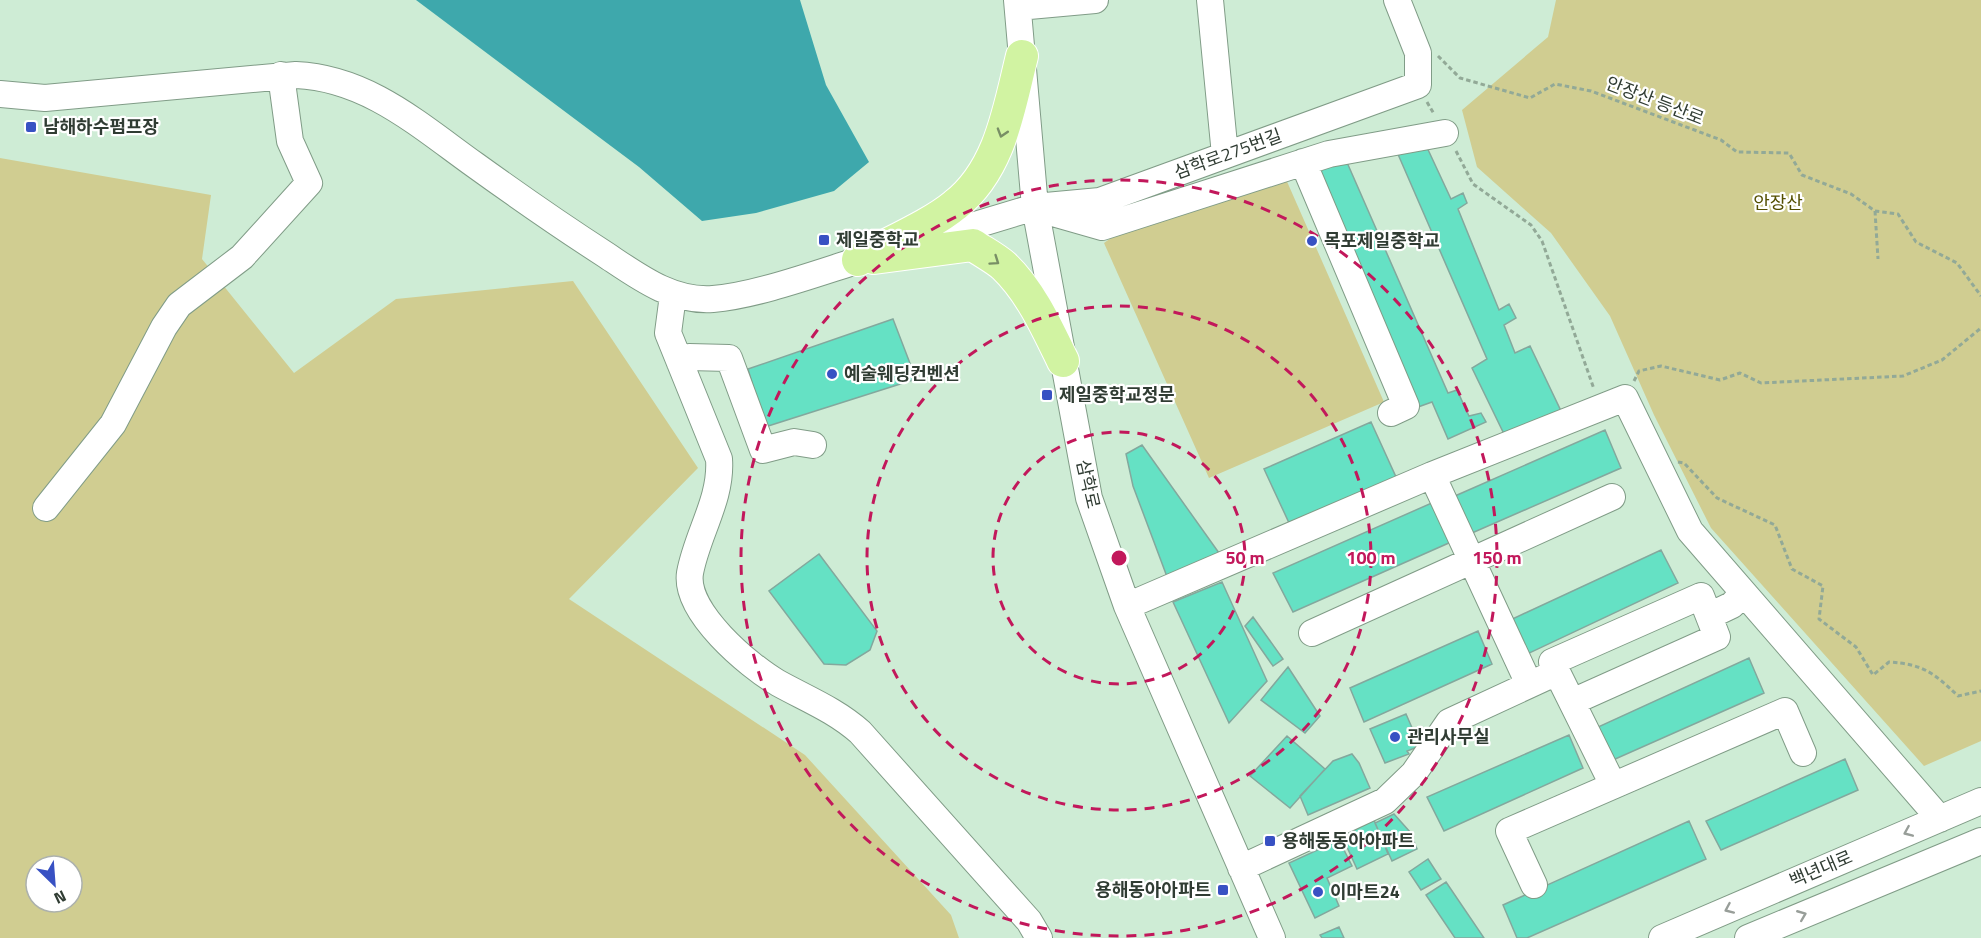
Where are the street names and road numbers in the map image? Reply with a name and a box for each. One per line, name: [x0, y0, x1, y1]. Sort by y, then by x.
street label: 안장산 등산로: [1602, 69, 1708, 132]
street label: 삼학로275번길: [1170, 122, 1286, 186]
street label: 삼학로: [1070, 457, 1107, 511]
street label: 백년대로: [1785, 843, 1857, 894]

